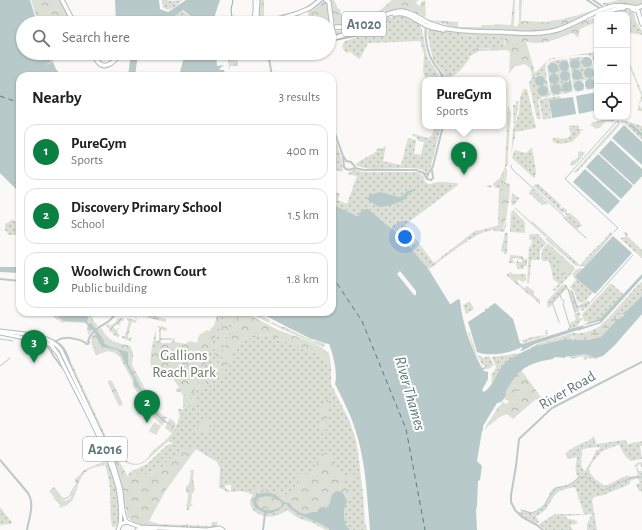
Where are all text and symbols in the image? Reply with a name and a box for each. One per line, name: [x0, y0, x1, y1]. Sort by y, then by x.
road number: A1020: [342, 12, 386, 36]
map controls: [594, 12, 630, 120]
button: +: [594, 12, 630, 48]
search box: [16, 16, 336, 60]
icon: search: [30, 27, 52, 49]
text: Search here: [62, 30, 130, 45]
button: −: [594, 48, 630, 84]
popup: [422, 77, 506, 129]
button: locate: [594, 84, 630, 120]
text: PureGym: [436, 87, 492, 102]
text: Nearby: [32, 89, 82, 106]
text: 3 results: [279, 91, 320, 104]
text: Sports: [436, 105, 468, 118]
text: PureGym: [71, 136, 127, 151]
pin: 1: [451, 142, 477, 175]
text: 1: [44, 145, 48, 158]
text: 400 m: [286, 145, 319, 158]
text: Sports: [71, 154, 103, 167]
text: Discovery Primary School: [71, 200, 222, 215]
text: 2: [43, 209, 49, 222]
text: 1.5 km: [288, 209, 319, 222]
text: School: [71, 218, 105, 231]
your location: [395, 227, 415, 247]
text: Woolwich Crown Court: [71, 264, 207, 279]
text: 3: [43, 273, 49, 286]
text: 1.8 km: [287, 273, 319, 286]
text: Public building: [71, 282, 147, 295]
pin: 3: [21, 330, 47, 363]
park label: Gallions Reach Park: [152, 348, 216, 380]
water label: River Thames: [392, 354, 428, 432]
street label: River Road: [537, 368, 598, 412]
pin: 2: [134, 390, 160, 423]
road number: A2016: [83, 437, 127, 461]

